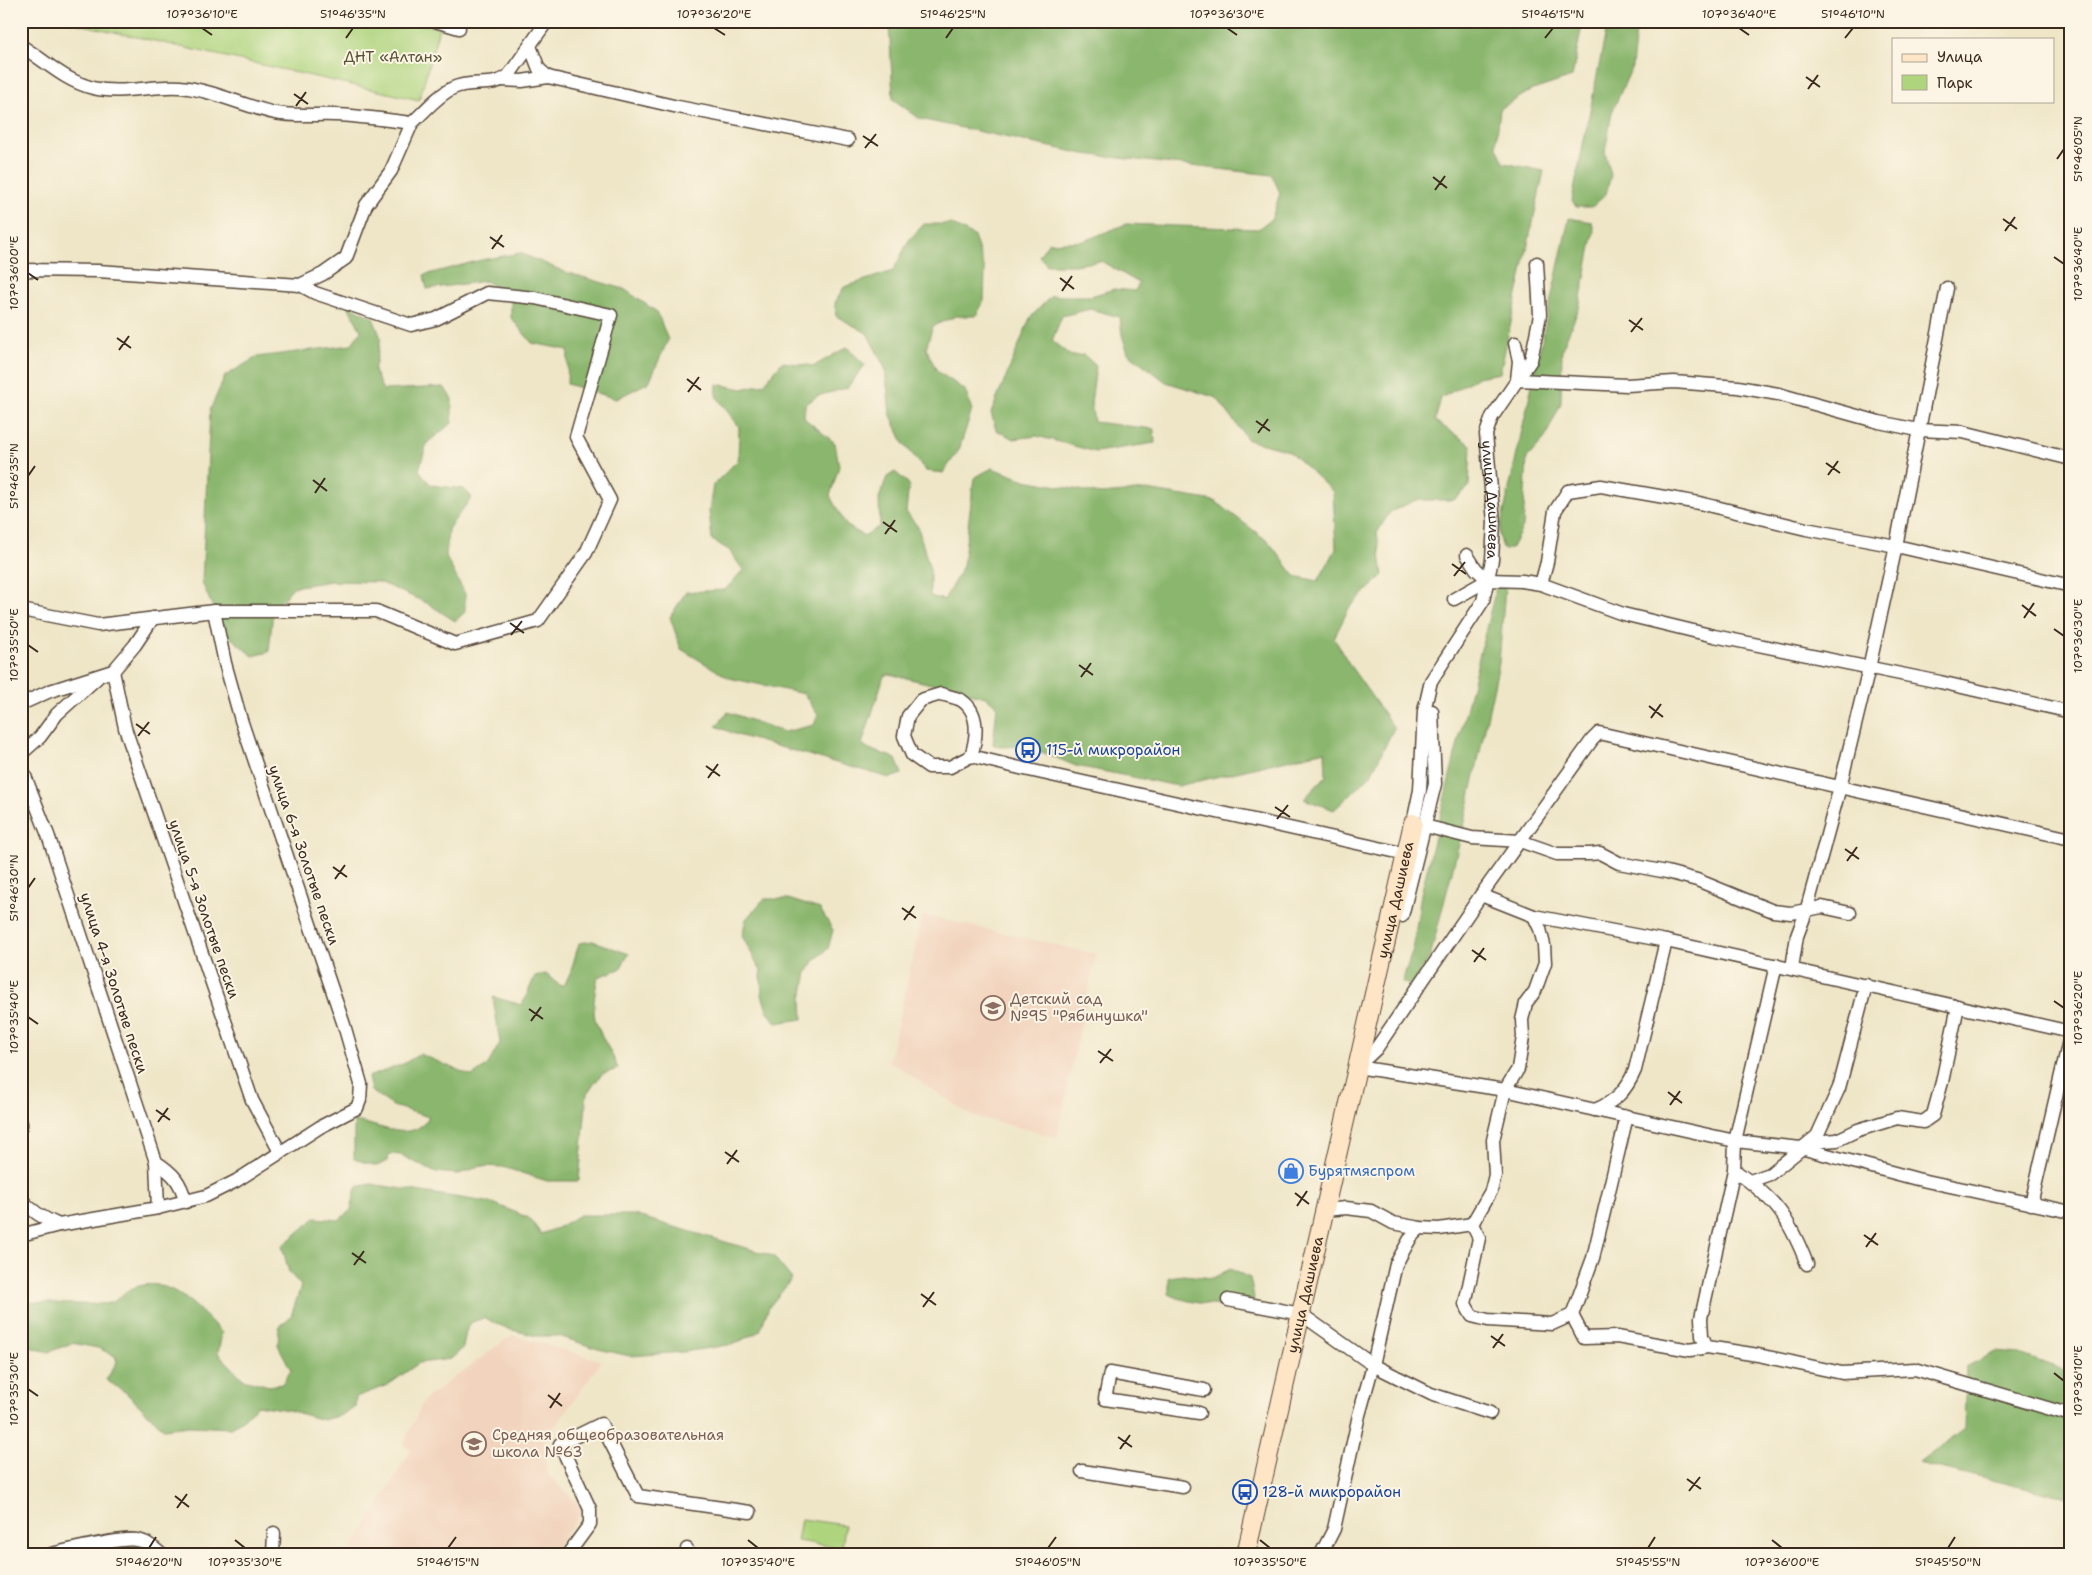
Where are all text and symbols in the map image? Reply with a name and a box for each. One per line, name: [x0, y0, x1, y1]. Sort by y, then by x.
text: 107°36'10"E: [166, 6, 238, 22]
text: 51°46'35"N: [320, 6, 386, 22]
text: 107°36'20"E: [677, 6, 751, 22]
text: 51°46'25"N: [920, 6, 986, 22]
text: 107°36'30"E: [1190, 6, 1264, 22]
text: 51°46'15"N: [1522, 6, 1584, 22]
text: 107°36'40"E: [1702, 6, 1776, 22]
text: 51°46'10"N: [1821, 6, 1885, 22]
legend: [1892, 38, 2054, 102]
park label: ДНТ «Алтан»: [344, 47, 442, 67]
text: Улица: [1937, 47, 1983, 67]
text: Парк: [1937, 73, 1973, 93]
text: 51°46'05"N: [2070, 116, 2086, 182]
text: 107°36'40"E: [2070, 227, 2086, 301]
text: 107°36'00"E: [6, 236, 22, 310]
street label: улица Дашиева: [1477, 439, 1504, 560]
text: 51°46'35"N: [6, 443, 22, 509]
text: 107°36'30"E: [2070, 599, 2086, 673]
text: 107°35'50"E: [6, 608, 22, 682]
bus stop icon: 115-й микрорайон: [1015, 737, 1041, 763]
place label: 115-й микрорайон: [1046, 740, 1180, 760]
street label: улица 6-я Золотые пески: [264, 762, 344, 948]
street label: улица 5-я Золотые пески: [164, 817, 244, 1001]
street label: улица Дашиева: [1372, 839, 1419, 960]
text: 51°46'30"N: [6, 854, 22, 922]
street label: улица 4-я Золотые пески: [75, 890, 153, 1076]
text: 107°36'20"E: [2070, 971, 2086, 1045]
text: 107°35'40"E: [6, 980, 22, 1054]
place label: Детский сад №95 "Рябинушка": [1010, 989, 1148, 1026]
school or university icon: Детский сад №95 "Рябинушка": [980, 995, 1006, 1021]
shop icon: Бурятмяспром: [1278, 1158, 1304, 1184]
place label: Бурятмяспром: [1308, 1161, 1415, 1181]
street label: улица Дашиева: [1282, 1234, 1328, 1355]
text: 107°36'10"E: [2070, 1345, 2086, 1417]
text: 107°35'30"E: [6, 1352, 22, 1426]
place label: Средняя общеобразовательная школа №63: [492, 1425, 724, 1462]
school or university icon: Средняя общеобразовательная школа №63: [461, 1431, 487, 1457]
bus stop icon: 128-й микрорайон: [1232, 1479, 1258, 1505]
place label: 128-й микрорайон: [1262, 1482, 1401, 1502]
text: 51°46'20"N: [115, 1554, 183, 1570]
text: 107°35'30"E: [208, 1554, 282, 1570]
text: 51°46'15"N: [417, 1554, 479, 1570]
text: 107°35'40"E: [721, 1554, 795, 1570]
text: 51°46'05"N: [1015, 1554, 1081, 1570]
text: 107°35'50"E: [1233, 1554, 1307, 1570]
text: 51°45'55"N: [1616, 1554, 1680, 1570]
text: 107°36'00"E: [1745, 1554, 1819, 1570]
text: 51°45'50"N: [1915, 1554, 1981, 1570]

